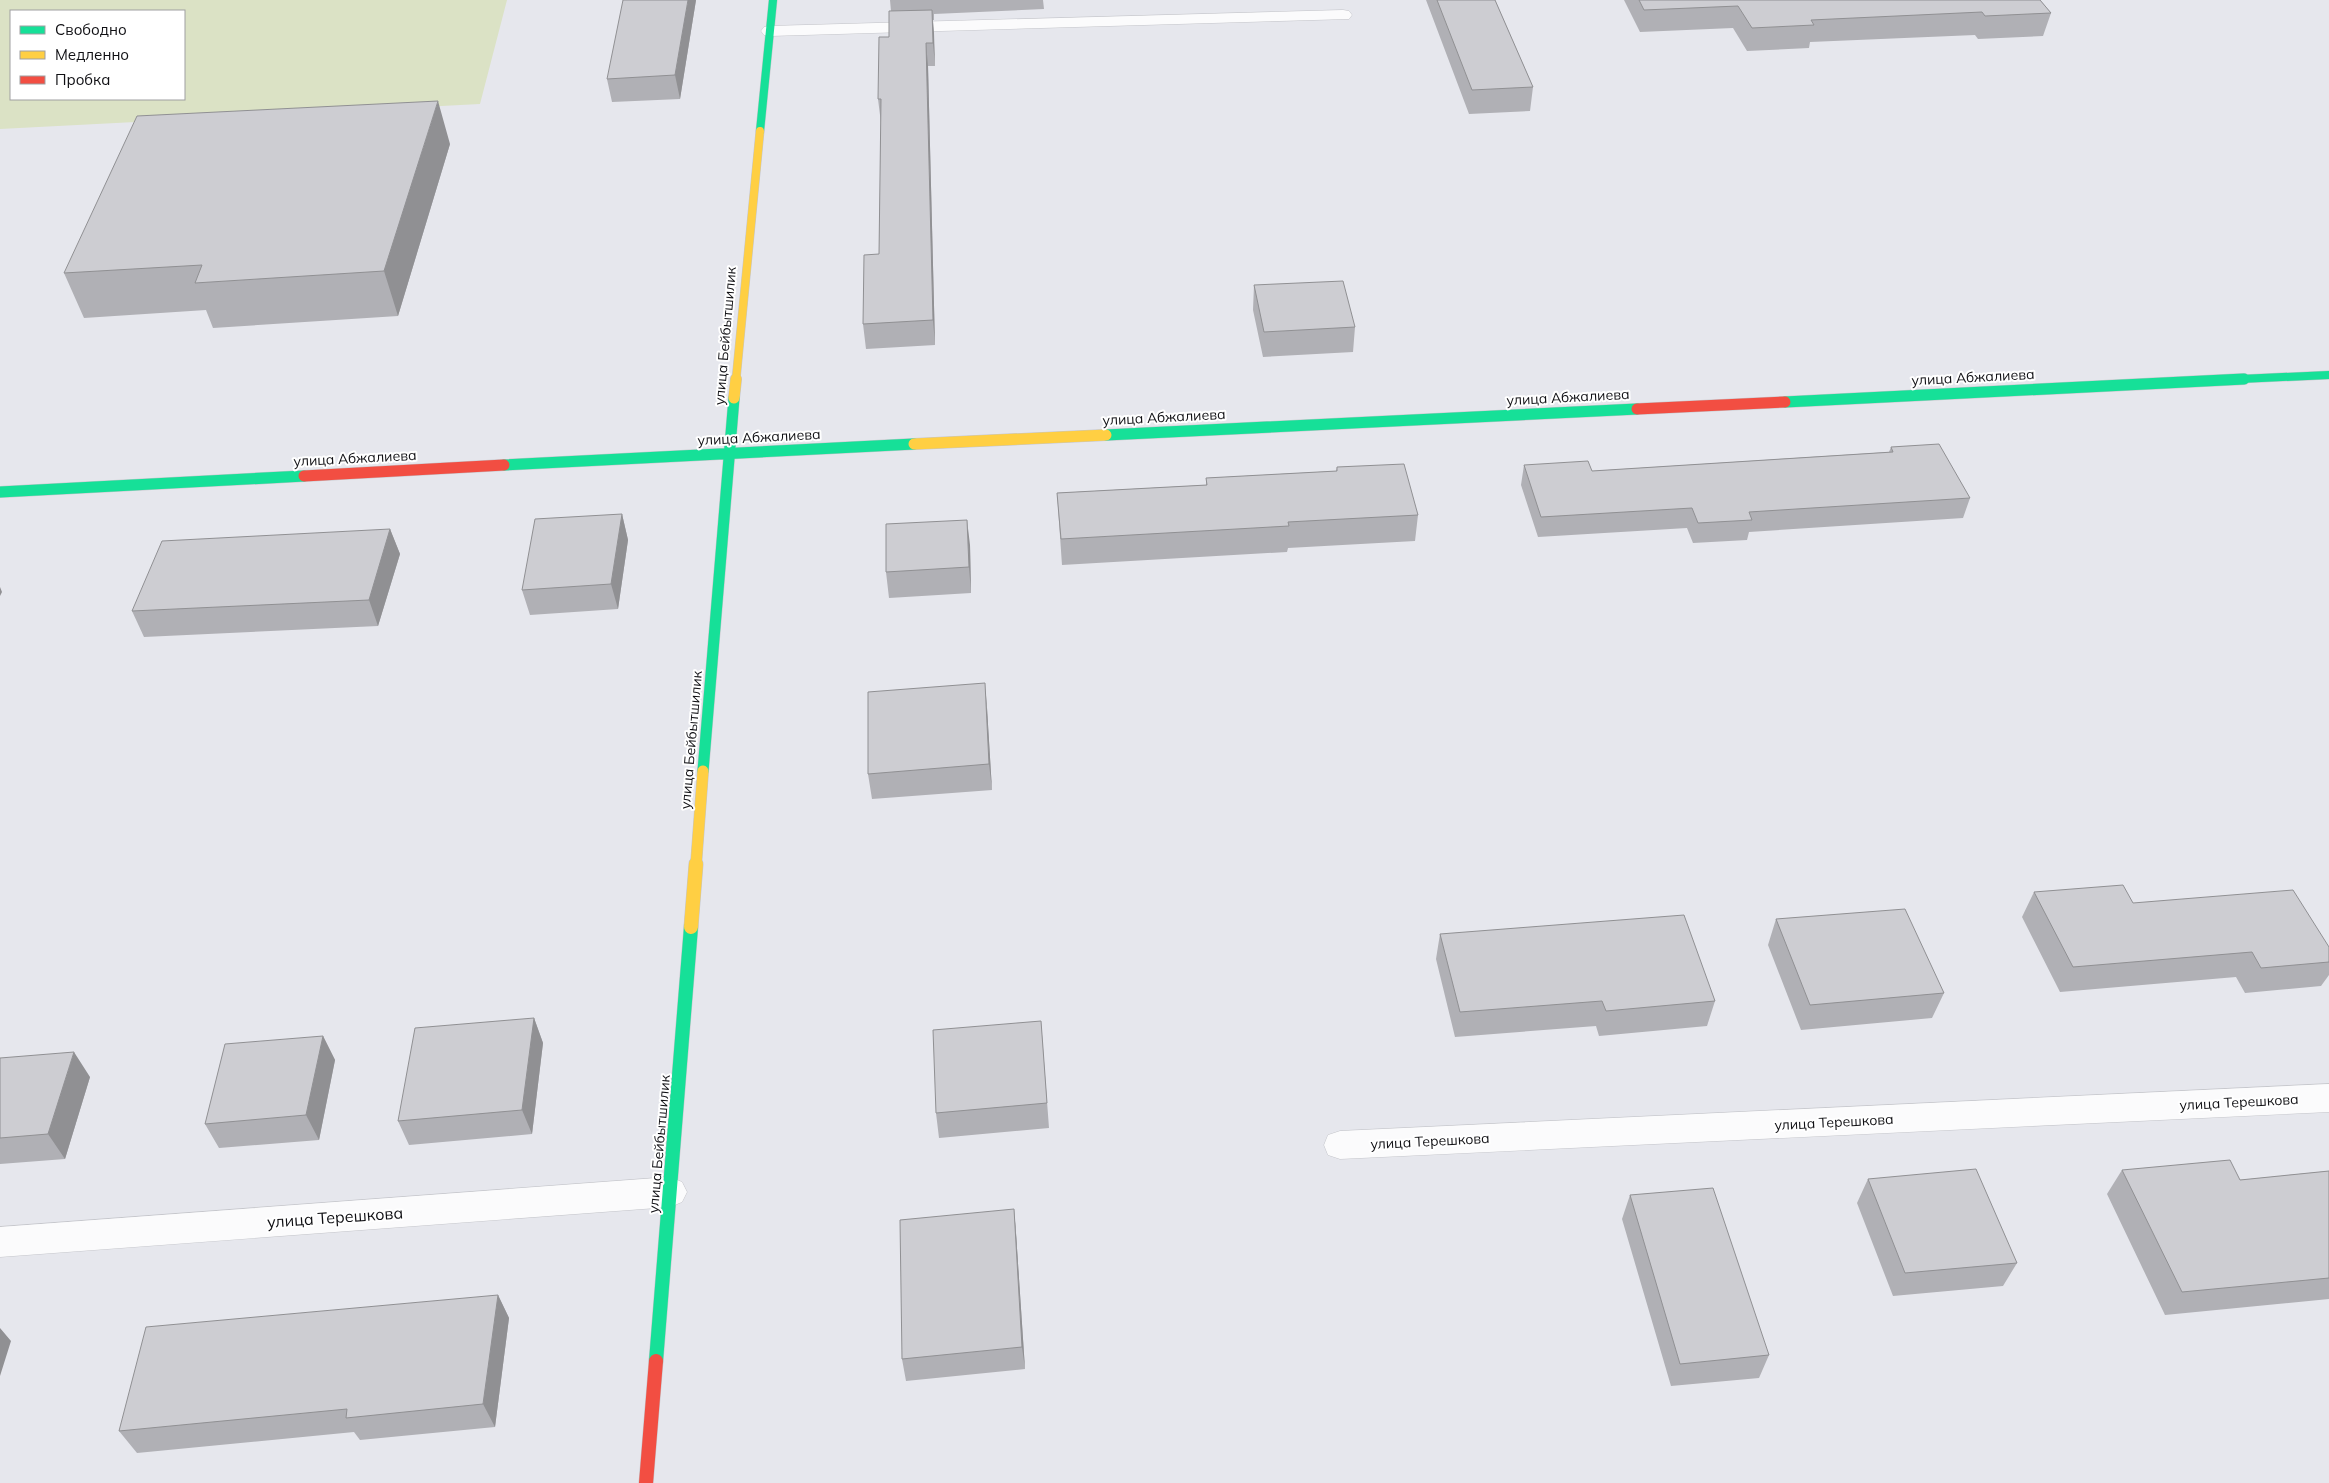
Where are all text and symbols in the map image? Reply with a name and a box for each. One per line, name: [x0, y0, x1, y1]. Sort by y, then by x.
legend: [10, 10, 185, 100]
text: Свободно: [55, 20, 127, 39]
text: Медленно: [55, 45, 129, 64]
text: Пробка: [55, 70, 110, 89]
street label: улица Бейбытшилик: [710, 266, 740, 406]
street label: улица Абжалиева: [1911, 365, 2035, 389]
street label: улица Абжалиева: [1506, 385, 1630, 409]
street label: улица Абжалиева: [1102, 405, 1226, 429]
street label: улица Абжалиева: [697, 425, 821, 449]
street label: улица Абжалиева: [293, 446, 417, 470]
street label: улица Бейбытшилик: [676, 670, 706, 810]
street label: улица Бейбытшилик: [644, 1074, 674, 1214]
street label: улица Терешкова: [2179, 1090, 2299, 1114]
street label: улица Терешкова: [1774, 1110, 1894, 1134]
street label: улица Терешкова: [1370, 1129, 1490, 1153]
street label: улица Терешкова: [266, 1202, 404, 1232]

